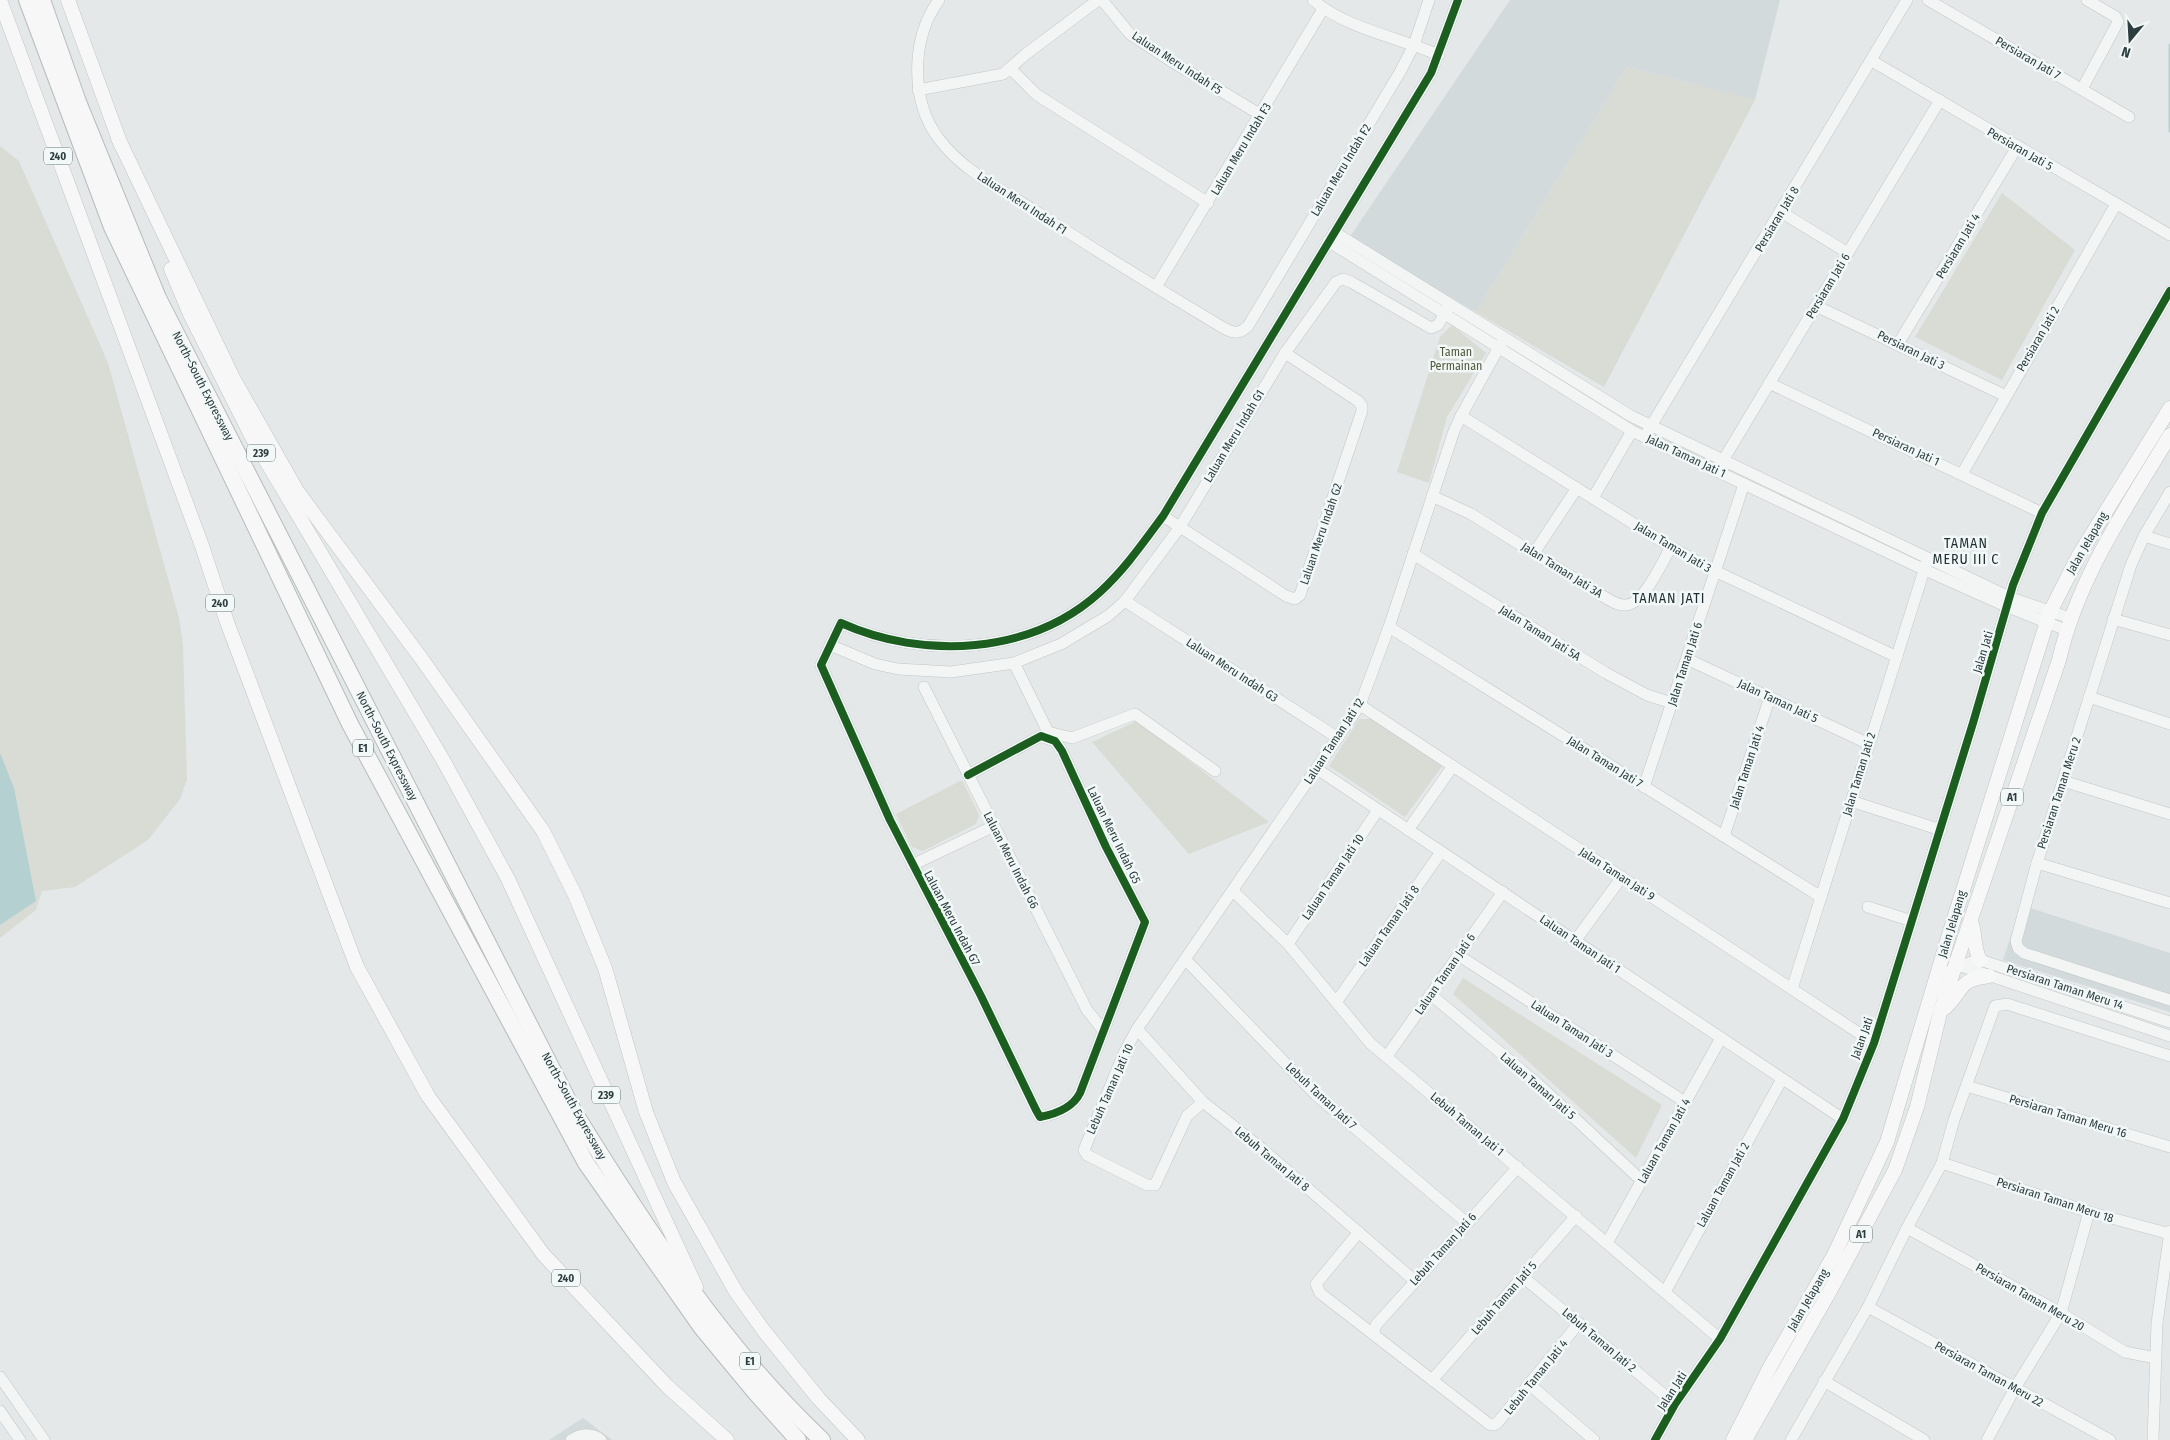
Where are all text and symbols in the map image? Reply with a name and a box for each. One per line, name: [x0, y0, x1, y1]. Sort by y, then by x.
north arrow: [2105, 15, 2155, 65]
street label: Laluan Meru Indah F5: [1129, 29, 1225, 98]
street label: Persiaran Jati 7: [1993, 34, 2063, 82]
text: N: [2120, 43, 2133, 61]
street label: Laluan Meru Indah F3: [1208, 100, 1274, 198]
street label: Laluan Meru Indah F2: [1308, 122, 1374, 218]
street label: Persiaran Jati 5: [1985, 125, 2056, 174]
road number: 240: [44, 148, 72, 164]
street label: Laluan Meru Indah F1: [975, 169, 1069, 237]
street label: Persiaran Jati 8: [1752, 184, 1802, 254]
street label: Persiaran Jati 4: [1933, 211, 1983, 281]
street label: Persiaran Jati 6: [1803, 251, 1853, 321]
street label: Persiaran Jati 2: [2014, 304, 2062, 374]
street label: Persiaran Jati 3: [1875, 328, 1947, 372]
street label: North–South Expressway: [169, 329, 237, 444]
park label: Taman Permainan: [1430, 345, 1482, 373]
street label: Laluan Meru Indah G1: [1201, 387, 1267, 485]
street label: Persiaran Jati 1: [1870, 425, 1942, 469]
street label: Jalan Taman Jati 1: [1644, 432, 1728, 480]
road number: 239: [247, 444, 275, 462]
street label: Laluan Meru Indah G2: [1297, 482, 1345, 586]
street label: Jalan Jelapang: [2064, 509, 2111, 577]
street label: Jalan Taman Jati 3: [1632, 519, 1714, 575]
district label: TAMAN MERU III C: [1933, 535, 1999, 568]
street label: Jalan Taman Jati 3A: [1519, 539, 1606, 601]
district label: TAMAN JATI: [1633, 590, 1705, 607]
road number: 240: [206, 594, 234, 612]
street label: Jalan Taman Jati 5A: [1497, 602, 1584, 664]
street label: Jalan Taman Jati 6: [1665, 620, 1705, 708]
street label: Jalan Jati: [1970, 629, 1996, 675]
street label: Laluan Meru Indah G3: [1184, 635, 1280, 705]
street label: Jalan Taman Jati 5: [1736, 676, 1821, 726]
street label: North–South Expressway: [353, 689, 421, 804]
street label: Laluan Taman Jati 12: [1301, 695, 1367, 787]
street label: Jalan Taman Jati 4: [1727, 723, 1767, 811]
street label: Jalan Taman Jati 2: [1840, 731, 1878, 817]
street label: Jalan Taman Jati 7: [1565, 733, 1645, 791]
street label: Persiaran Taman Meru 2: [2034, 735, 2084, 851]
road number: E1: [353, 740, 373, 756]
street label: Laluan Meru Indah G5: [1084, 784, 1144, 886]
road number: A1: [2001, 789, 2023, 806]
street label: Laluan Meru Indah G6: [980, 809, 1042, 911]
street label: Laluan Taman Jati 10: [1299, 831, 1367, 923]
street label: Jalan Taman Jati 9: [1577, 844, 1657, 904]
street label: Laluan Meru Indah G7: [921, 868, 983, 968]
street label: Laluan Taman Jati 8: [1356, 883, 1422, 969]
street label: Jalan Jelapang: [1935, 888, 1969, 959]
street label: Laluan Taman Jati 1: [1537, 912, 1623, 976]
street label: Laluan Taman Jati 6: [1412, 931, 1478, 1017]
street label: Persiaran Taman Meru 14: [2005, 961, 2125, 1013]
street label: Laluan Taman Jati 3: [1528, 997, 1616, 1061]
street label: Jalan Jati: [1848, 1015, 1876, 1061]
street label: Lebuh Taman Jati 10: [1084, 1042, 1136, 1136]
street label: North–South Expressway: [539, 1050, 610, 1163]
street label: Laluan Taman Jati 5: [1498, 1050, 1579, 1123]
street label: Lebuh Taman Jati 7: [1283, 1060, 1359, 1132]
road number: 239: [592, 1086, 620, 1104]
street label: Lebuh Taman Jati 1: [1427, 1089, 1507, 1159]
street label: Persiaran Taman Meru 16: [2008, 1091, 2129, 1141]
street label: Laluan Taman Jati 4: [1635, 1096, 1693, 1186]
street label: Lebuh Taman Jati 8: [1232, 1124, 1312, 1194]
street label: Laluan Taman Jati 2: [1694, 1140, 1752, 1230]
street label: Persiaran Taman Meru 18: [1995, 1174, 2115, 1226]
street label: Lebuh Taman Jati 6: [1407, 1210, 1479, 1288]
road number: A1: [1850, 1226, 1872, 1242]
street label: Lebuh Taman Jati 5: [1468, 1258, 1540, 1337]
street label: Persiaran Taman Meru 20: [1973, 1260, 2087, 1334]
street label: Jalan Jelapang: [1785, 1266, 1832, 1334]
road number: 240: [552, 1270, 580, 1286]
street label: Lebuh Taman Jati 2: [1559, 1305, 1639, 1375]
street label: Lebuh Taman Jati 4: [1501, 1336, 1571, 1417]
street label: Persiaran Taman Meru 22: [1932, 1338, 2046, 1410]
road number: E1: [740, 1352, 760, 1370]
street label: Jalan Jati: [1654, 1369, 1690, 1413]

